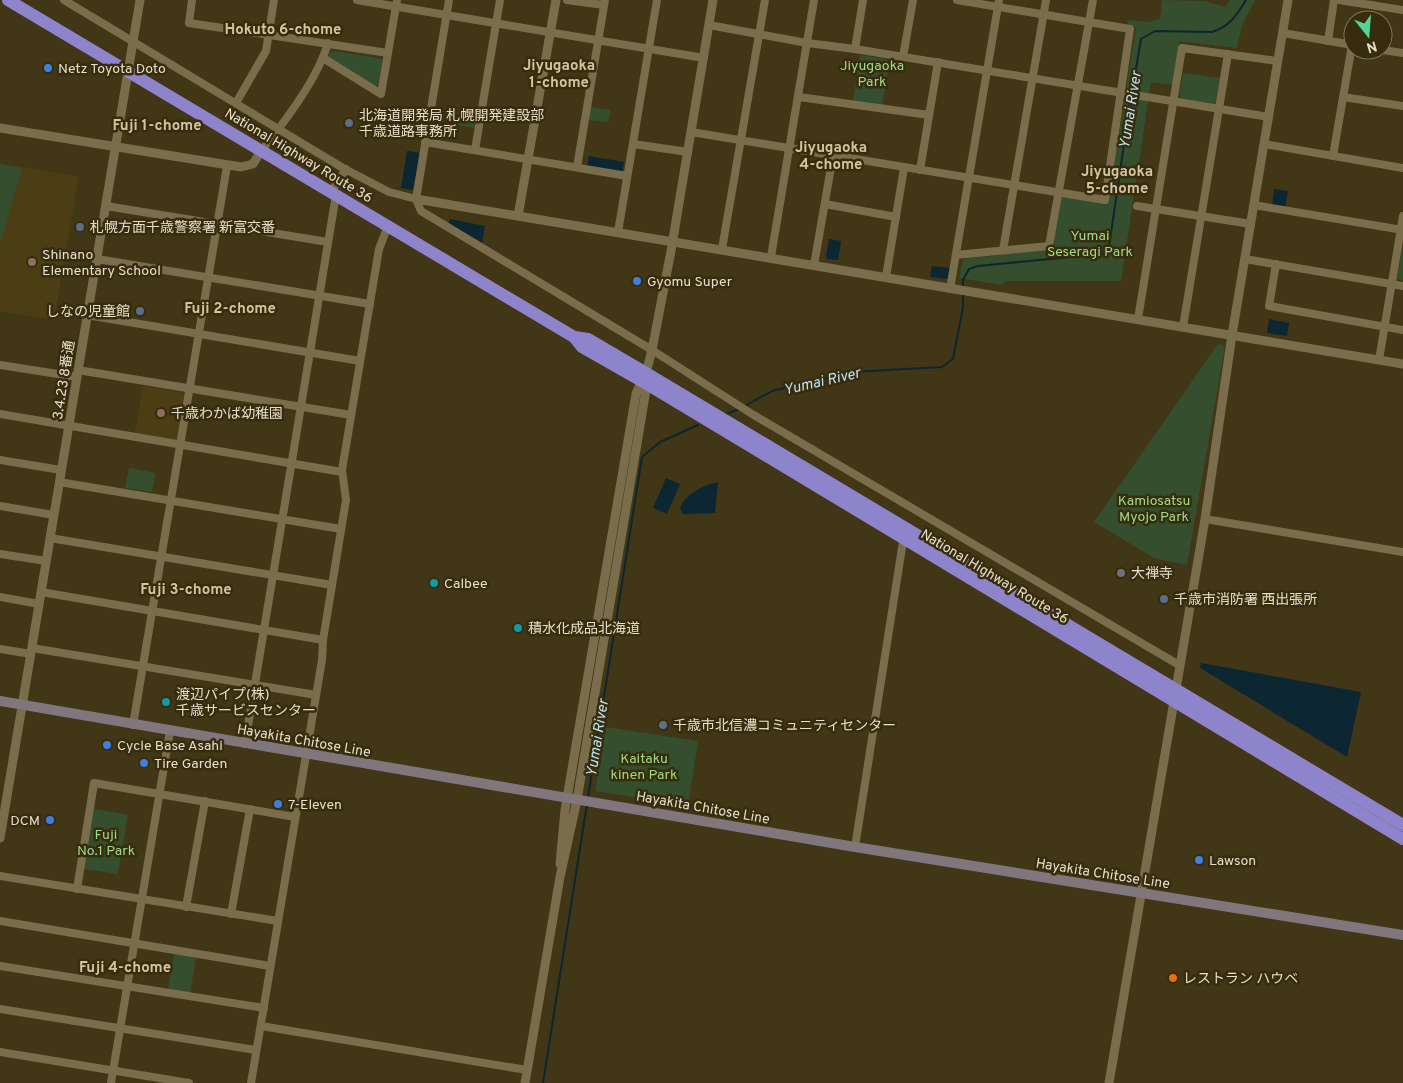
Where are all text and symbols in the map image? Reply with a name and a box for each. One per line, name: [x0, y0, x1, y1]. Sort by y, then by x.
north arrow: [1343, 10, 1393, 60]
district label: Hokuto 6-chome: [225, 21, 341, 40]
text: N: [1364, 36, 1379, 56]
district label: Jiyugaoka 1-chome: [523, 57, 595, 93]
park label: Jiyugaoka Park: [840, 58, 904, 91]
place label: Netz Toyota Doto: [58, 61, 166, 78]
marker: Netz Toyota Doto: [42, 62, 54, 74]
water label: Yumai River: [1116, 69, 1147, 150]
street label: National Highway Route 36: [221, 105, 375, 207]
place label: 北海道開発局 札幌開発建設部 千歳道路事務所: [359, 107, 544, 141]
district label: Fuji 1-chome: [112, 117, 202, 136]
marker: 北海道開発局 札幌開発建設部 千歳道路事務所: [343, 117, 355, 129]
district label: Jiyugaoka 4-chome: [795, 139, 867, 175]
district label: Jiyugaoka 5-chome: [1081, 163, 1153, 199]
place label: 札幌方面千歳警察署 新富交番: [90, 220, 275, 237]
marker: 札幌方面千歳警察署 新富交番: [74, 221, 86, 233]
park label: Yumai Seseragi Park: [1047, 228, 1133, 261]
place label: Shinano Elementary School: [42, 247, 161, 280]
marker: Shinano Elementary School: [26, 256, 38, 268]
place label: Gyomu Super: [647, 274, 733, 291]
marker: Gyomu Super: [631, 275, 643, 287]
district label: Fuji 2-chome: [184, 300, 276, 319]
place label: しなの児童館: [46, 304, 130, 321]
marker: しなの児童館: [134, 305, 146, 317]
street label: 3.4.23 8番通: [50, 339, 79, 421]
water label: Yumai River: [782, 364, 864, 401]
place label: 千歳わかば幼稚園: [171, 406, 283, 423]
marker: 千歳わかば幼稚園: [155, 407, 167, 419]
park label: Kamiosatsu Myojo Park: [1118, 493, 1190, 526]
street label: National Highway Route 36: [917, 526, 1071, 628]
place label: 大禅寺: [1131, 566, 1173, 583]
marker: 大禅寺: [1115, 567, 1127, 579]
place label: Calbee: [444, 576, 488, 593]
marker: Calbee: [428, 577, 440, 589]
district label: Fuji 3-chome: [140, 581, 232, 600]
place label: 千歳市消防署 西出張所: [1174, 592, 1317, 609]
marker: 千歳市消防署 西出張所: [1158, 593, 1170, 605]
place label: 積水化成品北海道: [528, 620, 640, 638]
marker: 積水化成品北海道: [512, 622, 524, 634]
place label: 渡辺パイプ(株) 千歳サービスセンター: [176, 687, 316, 720]
marker: 渡辺パイプ(株) 千歳サービスセンター: [160, 696, 172, 708]
water label: Yumai River: [583, 697, 614, 778]
place label: 千歳市北信濃コミュニティセンター: [673, 717, 896, 735]
marker: 千歳市北信濃コミュニティセンター: [657, 719, 669, 731]
street label: Hayakita Chitose Line: [236, 721, 372, 762]
place label: Cycle Base Asahi: [117, 738, 223, 755]
marker: Cycle Base Asahi: [101, 739, 113, 751]
park label: Kaitaku kinen Park: [611, 751, 677, 784]
place label: Tire Garden: [154, 756, 227, 773]
marker: Tire Garden: [138, 757, 150, 769]
street label: Hayakita Chitose Line: [635, 788, 771, 829]
place label: 7-Eleven: [288, 797, 342, 814]
marker: 7-Eleven: [272, 798, 284, 810]
place label: DCM: [10, 813, 40, 830]
marker: DCM: [44, 814, 56, 826]
park label: Fuji No.1 Park: [77, 827, 135, 860]
place label: Lawson: [1209, 853, 1256, 870]
marker: Lawson: [1193, 854, 1205, 866]
street label: Hayakita Chitose Line: [1034, 855, 1171, 893]
district label: Fuji 4-chome: [79, 959, 171, 978]
place label: レストラン ハウベ: [1183, 971, 1298, 988]
marker: レストラン ハウベ: [1167, 972, 1179, 984]

